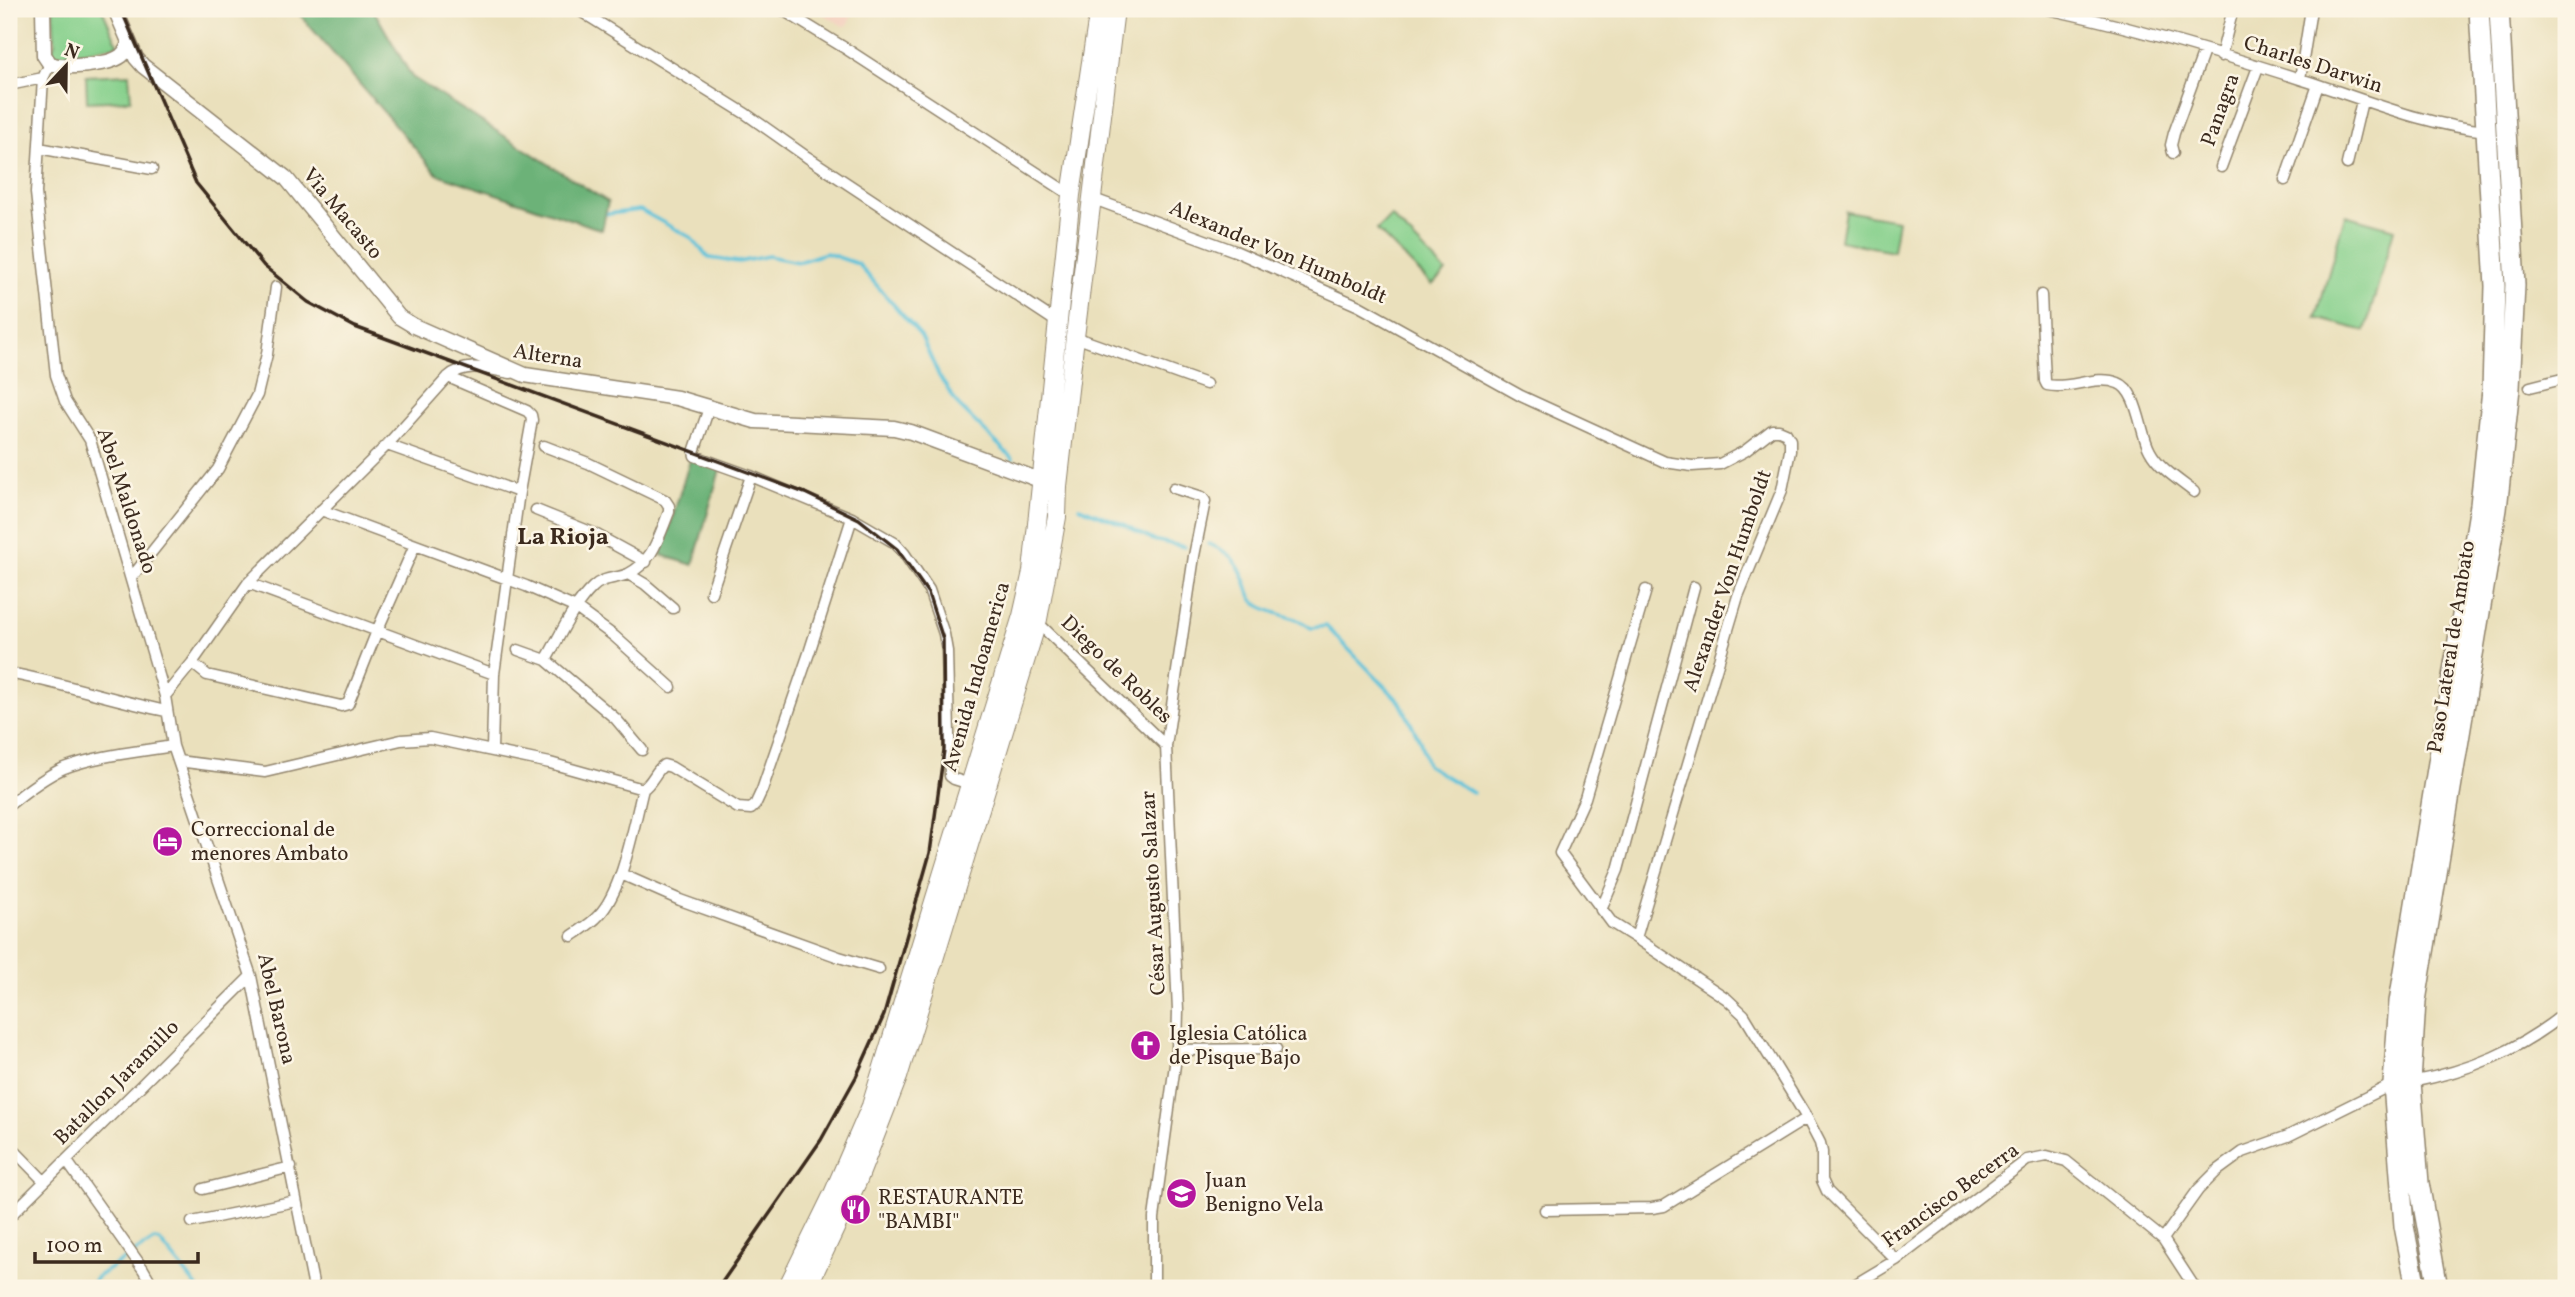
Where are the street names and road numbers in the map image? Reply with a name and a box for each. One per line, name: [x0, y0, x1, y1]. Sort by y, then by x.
street label: Charles Darwin: [2240, 29, 2386, 101]
street label: Panagra: [2194, 69, 2248, 151]
street label: Via Macasto: [295, 162, 389, 266]
street label: Alexander Von Humboldt: [1165, 194, 1391, 312]
street label: Alterna: [511, 337, 585, 377]
street label: Abel Maldonado: [89, 424, 163, 578]
street label: Alexander Von Humboldt: [1676, 466, 1780, 696]
street label: Paso Lateral de Ambato: [2421, 539, 2483, 755]
street label: Avenida Indoamerica: [936, 578, 1018, 776]
street label: Diego de Robles: [1054, 609, 1178, 731]
street label: César Augusto Salazar: [1134, 790, 1174, 996]
street label: Abel Barona: [249, 951, 303, 1067]
street label: Batallon Jaramillo: [48, 1014, 186, 1152]
street label: Francisco Becerra: [1877, 1136, 2025, 1256]

